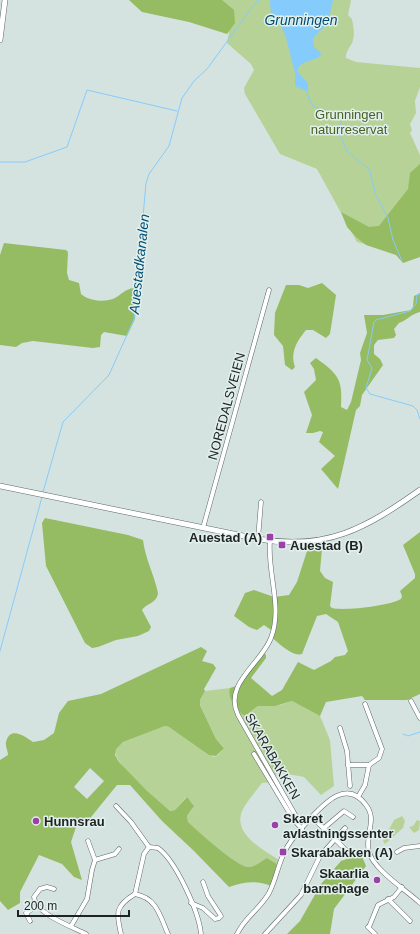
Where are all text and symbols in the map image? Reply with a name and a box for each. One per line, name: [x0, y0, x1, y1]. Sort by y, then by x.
water label: Grunningen: [264, 12, 338, 28]
park label: Grunningen naturreservat: [311, 107, 388, 137]
water label: Auestadkanalen: [126, 213, 152, 316]
street label: NOREDALSVEIEN: [205, 351, 248, 461]
place label: Auestad (A): [189, 530, 262, 545]
marker: Auestad (A): [265, 532, 275, 542]
place label: Auestad (B): [290, 538, 363, 553]
marker: Auestad (B): [277, 540, 287, 550]
street label: SKARABAKKEN: [242, 711, 303, 802]
place label: Skaret avlastningssenter: [283, 811, 394, 841]
place label: Hunnsrau: [44, 814, 105, 829]
marker: Hunnsrau: [31, 816, 41, 826]
marker: Skaret avlastningssenter: [270, 820, 280, 830]
place label: Skarabakken (A): [291, 845, 393, 860]
marker: Skarabakken (A): [278, 847, 288, 857]
place label: Skaarlia barnehage: [303, 866, 370, 896]
marker: Skaarlia barnehage: [372, 875, 382, 885]
scale bar: [18, 892, 129, 918]
text: 200 m: [24, 899, 57, 913]

